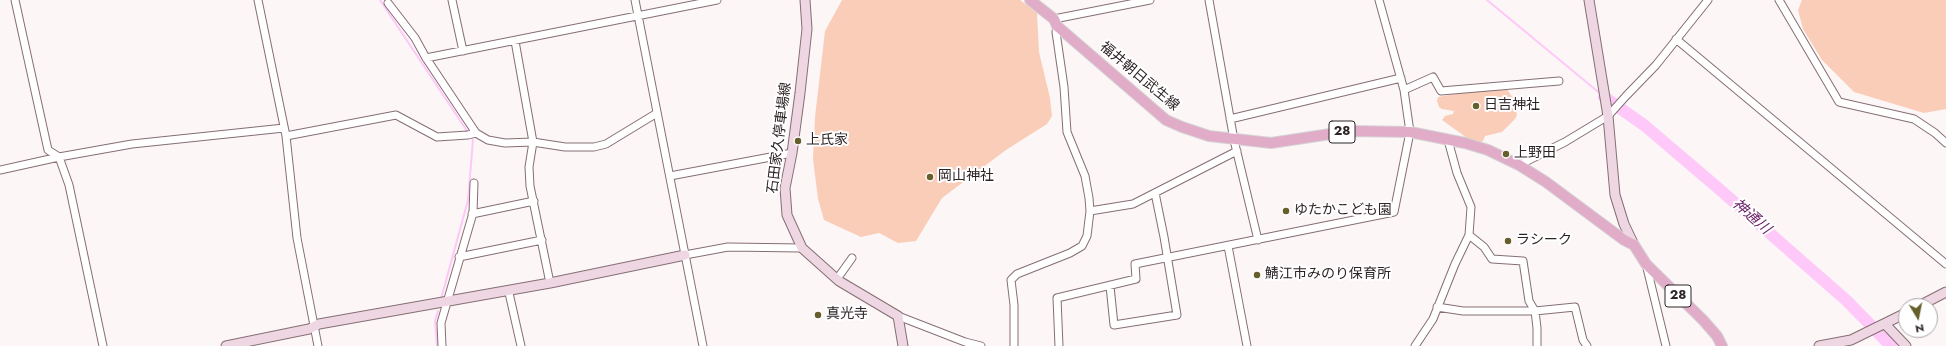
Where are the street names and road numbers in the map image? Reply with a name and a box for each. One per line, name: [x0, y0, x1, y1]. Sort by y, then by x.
street label: 福井朝日武生線: [1096, 39, 1182, 115]
street label: 石田家久停車場線: [765, 81, 795, 195]
road number: 28: [1329, 121, 1355, 143]
road number: 28: [1665, 285, 1691, 307]

